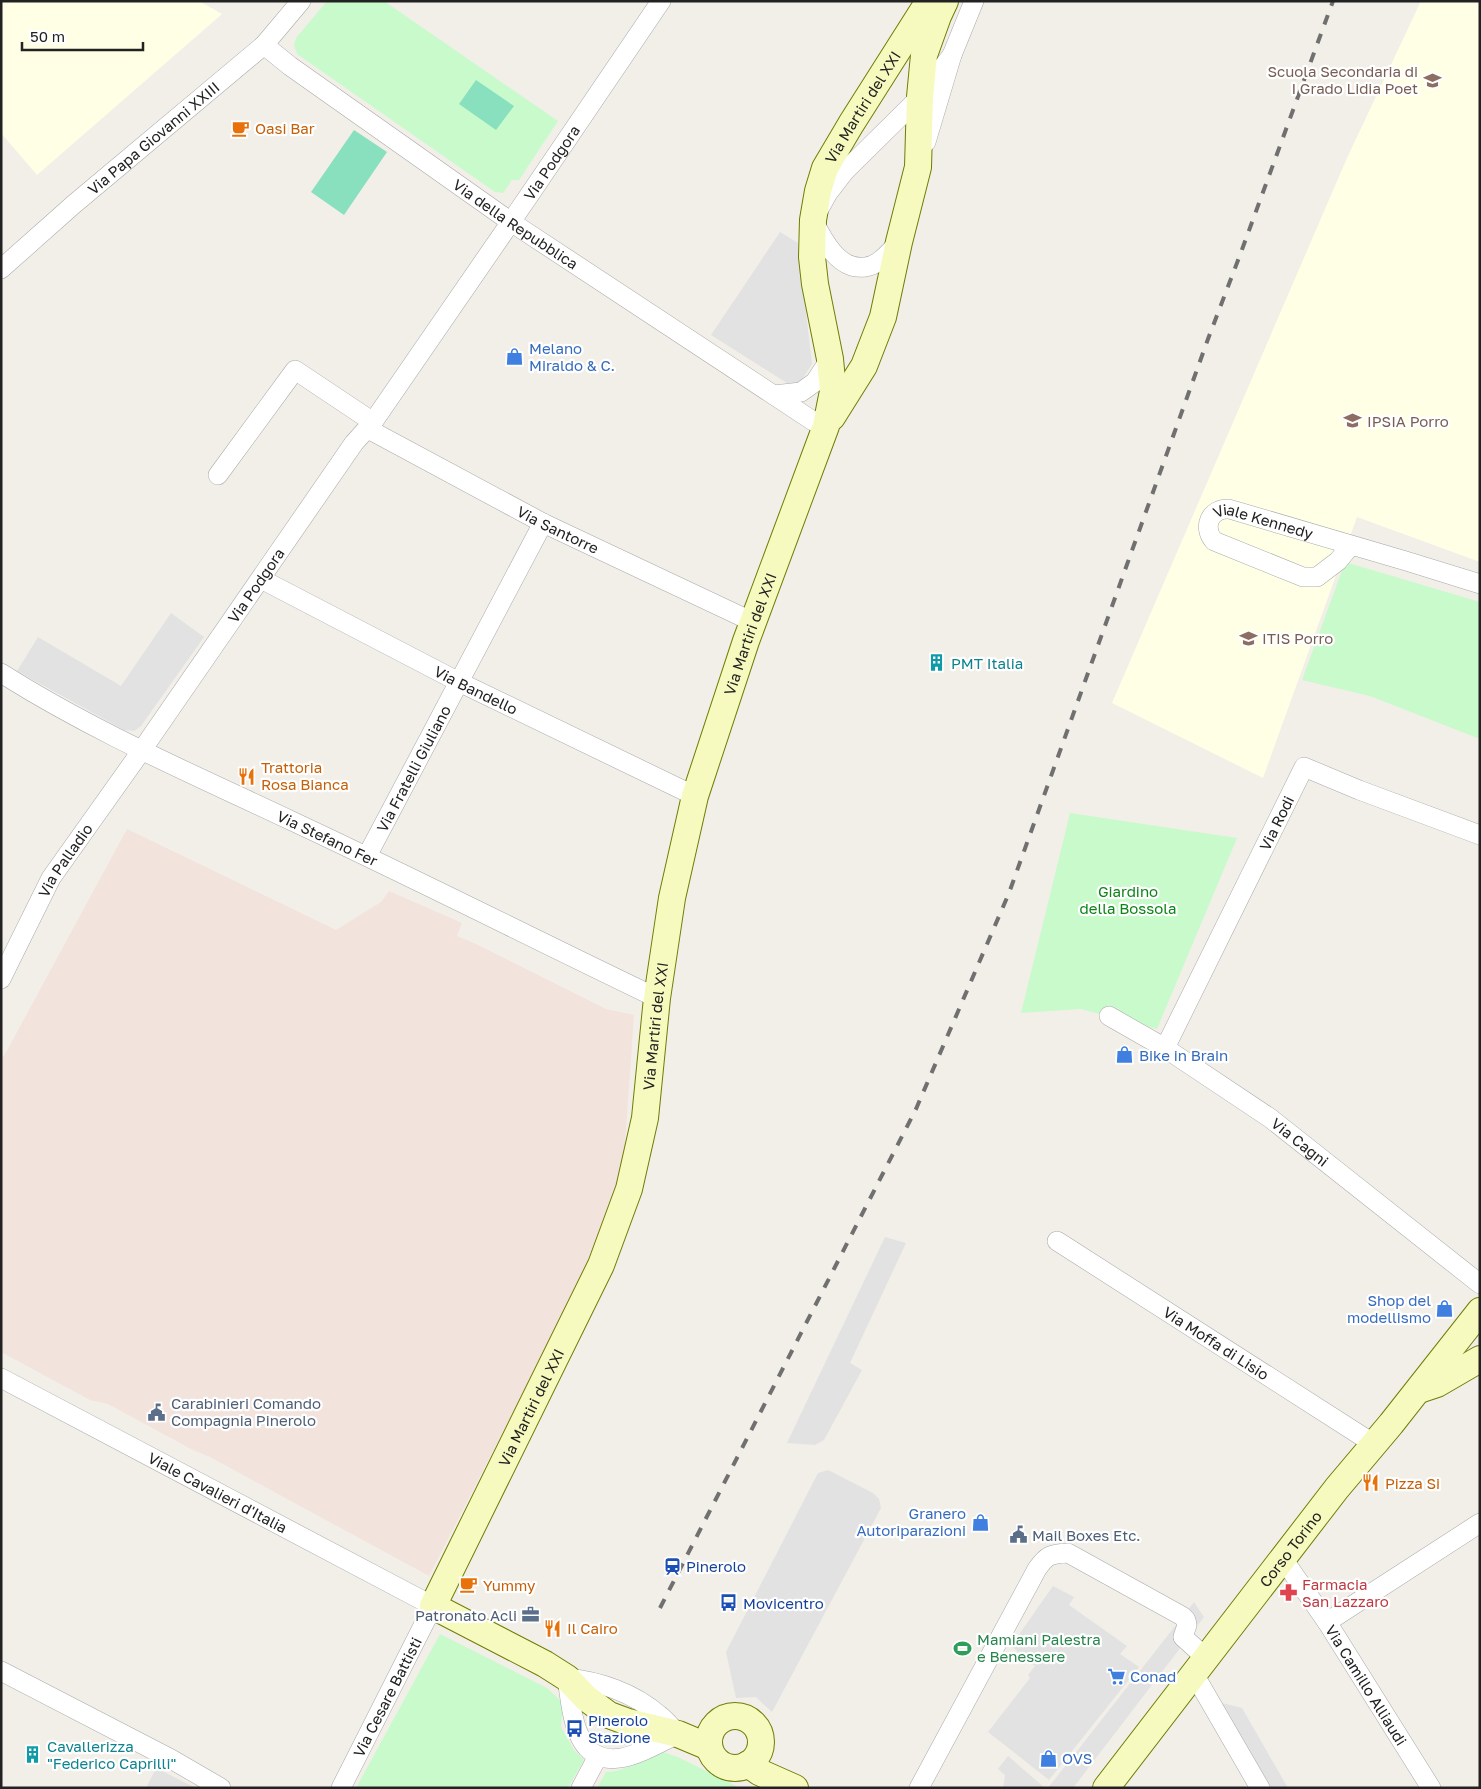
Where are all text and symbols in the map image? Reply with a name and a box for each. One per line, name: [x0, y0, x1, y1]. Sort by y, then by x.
scale bar: [22, 20, 144, 52]
text: 50 m: [30, 27, 65, 45]
street label: Via Martiri del XXI: [821, 47, 904, 166]
place label: Scuola Secondaria di I Grado Lidia Poet: [1267, 62, 1418, 97]
school or university icon: Scuola Secondaria di I Grado Lidia Poet: [1422, 70, 1442, 90]
street label: Via Papa Giovanni XXIII: [84, 78, 223, 198]
cafe icon: Oasi Bar: [231, 118, 251, 138]
place label: Oasi Bar: [255, 119, 315, 137]
street label: Via Podgora: [520, 122, 583, 203]
street label: Via della Repubblica: [450, 175, 582, 273]
place label: Melano Miraldo & C.: [529, 339, 615, 374]
shop icon: Melano Miraldo & C.: [505, 347, 525, 367]
school or university icon: IPSIA Porro: [1343, 411, 1363, 431]
place label: IPSIA Porro: [1367, 412, 1449, 430]
street label: Viale Kennedy: [1210, 500, 1316, 542]
street label: Via Santorre: [514, 502, 602, 557]
street label: Via Podgora: [224, 544, 288, 626]
street label: Via Martiri del XXI: [720, 570, 780, 697]
school or university icon: ITIS Porro: [1238, 628, 1258, 648]
place label: ITIS Porro: [1262, 629, 1333, 647]
building icon: PMT Italia: [927, 653, 947, 673]
place label: PMT Italia: [951, 654, 1023, 672]
street label: Via Bandello: [431, 662, 521, 718]
street label: Via Fratelli Giuliano: [372, 702, 454, 835]
place label: Trattoria Rosa Bianca: [261, 758, 349, 793]
restaurant icon: Trattoria Rosa Bianca: [237, 766, 257, 786]
street label: Via Rodi: [1255, 793, 1297, 853]
street label: Via Stefano Fer: [274, 806, 381, 870]
street label: Via Palladio: [34, 820, 96, 900]
park label: Giardino della Bossola: [1080, 882, 1176, 917]
street label: Via Martiri del XXI: [639, 961, 671, 1091]
shop icon: Bike in Brain: [1115, 1045, 1135, 1065]
place label: Bike in Brain: [1139, 1046, 1228, 1064]
street label: Via Cagni: [1268, 1114, 1332, 1170]
place label: Shop del modellismo: [1347, 1291, 1431, 1326]
shop icon: Shop del modellismo: [1435, 1299, 1455, 1319]
street label: Via Moffa di Lisio: [1160, 1302, 1272, 1383]
street label: Via Martiri del XXI: [494, 1346, 567, 1469]
place label: Carabinieri Comando Compagnia Pinerolo: [171, 1394, 321, 1429]
public building icon: Carabinieri Comando Compagnia Pinerolo: [147, 1402, 167, 1422]
street label: Viale Cavalieri d'Italia: [145, 1448, 290, 1536]
restaurant icon: Pizza Si: [1361, 1473, 1381, 1493]
place label: Pizza Si: [1385, 1474, 1440, 1492]
place label: Granero Autoriparazioni: [857, 1504, 966, 1539]
street label: Corso Torino: [1255, 1507, 1325, 1590]
shop icon: Granero Autoriparazioni: [970, 1512, 990, 1532]
public building icon: Mail Boxes Etc.: [1008, 1525, 1028, 1545]
place label: Mail Boxes Etc.: [1032, 1526, 1141, 1544]
station icon: Pinerolo: [662, 1556, 682, 1576]
place label: Pinerolo: [686, 1557, 746, 1575]
cafe icon: Yummy: [459, 1575, 479, 1595]
place label: Farmacia San Lazzaro: [1302, 1575, 1389, 1610]
place label: Yummy: [483, 1576, 536, 1594]
pharmacy icon: Farmacia San Lazzaro: [1278, 1583, 1298, 1603]
bus stop icon: Movicentro: [719, 1593, 739, 1613]
place label: Movicentro: [743, 1594, 824, 1612]
office icon: Patronato Acli: [521, 1605, 541, 1625]
place label: Patronato Acli: [415, 1606, 517, 1624]
restaurant icon: Il Cairo: [543, 1618, 563, 1638]
place label: Il Cairo: [567, 1619, 618, 1637]
street label: Via Camillo Alliaudi: [1322, 1621, 1411, 1748]
place label: Mamiani Palestra e Benessere: [977, 1630, 1101, 1665]
street label: Via Cesare Battisti: [349, 1634, 425, 1760]
sports icon: Mamiani Palestra e Benessere: [953, 1638, 973, 1658]
supermarket icon: Conad: [1106, 1666, 1126, 1686]
place label: Conad: [1130, 1667, 1176, 1685]
place label: Pinerolo Stazione: [588, 1711, 651, 1746]
bus stop icon: Pinerolo Stazione: [564, 1719, 584, 1739]
place label: Cavallerizza "Federico Caprilli": [47, 1737, 176, 1772]
building icon: Cavallerizza "Federico Caprilli": [23, 1745, 43, 1765]
shop icon: OVS: [1038, 1748, 1058, 1768]
place label: OVS: [1062, 1749, 1092, 1767]

